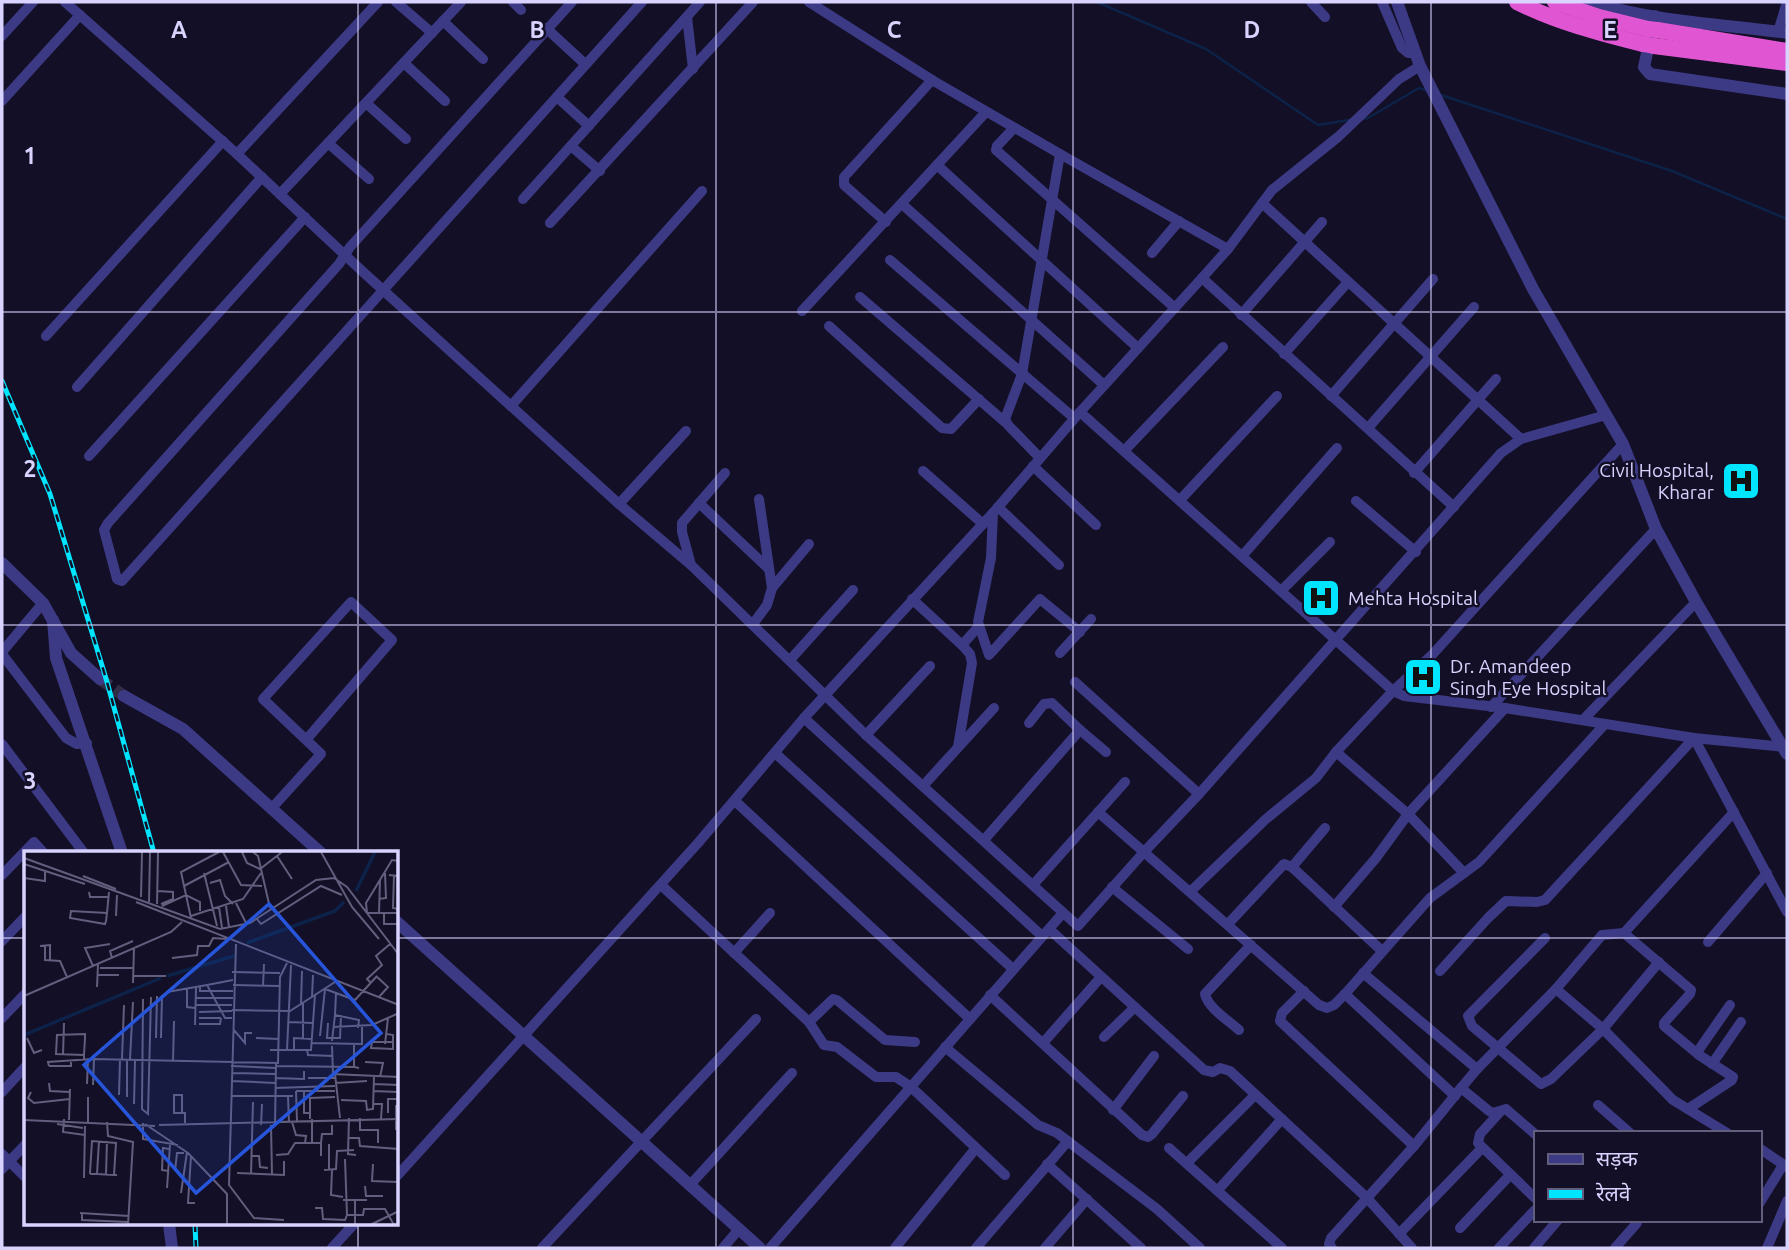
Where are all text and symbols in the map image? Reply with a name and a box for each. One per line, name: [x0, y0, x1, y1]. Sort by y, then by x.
text: A: [171, 17, 187, 42]
text: B: [529, 17, 545, 42]
text: C: [887, 17, 902, 42]
text: D: [1244, 17, 1260, 42]
text: E: [1603, 17, 1617, 42]
text: 1: [24, 143, 36, 168]
text: 2: [24, 456, 36, 481]
place label: Civil Hospital, Kharar: [1599, 459, 1714, 503]
hospital icon: Civil Hospital, Kharar: [1720, 460, 1762, 502]
hospital icon: Mehta Hospital: [1300, 577, 1342, 619]
place label: Mehta Hospital: [1348, 587, 1478, 609]
place label: Dr. Amandeep Singh Eye Hospital: [1450, 655, 1606, 699]
hospital icon: Dr. Amandeep Singh Eye Hospital: [1402, 656, 1444, 698]
text: 3: [24, 768, 36, 793]
inset map: [24, 851, 399, 1226]
legend: [1534, 1131, 1761, 1222]
text: सड़क: [1596, 1146, 1638, 1170]
text: रेलवे: [1595, 1181, 1631, 1205]

